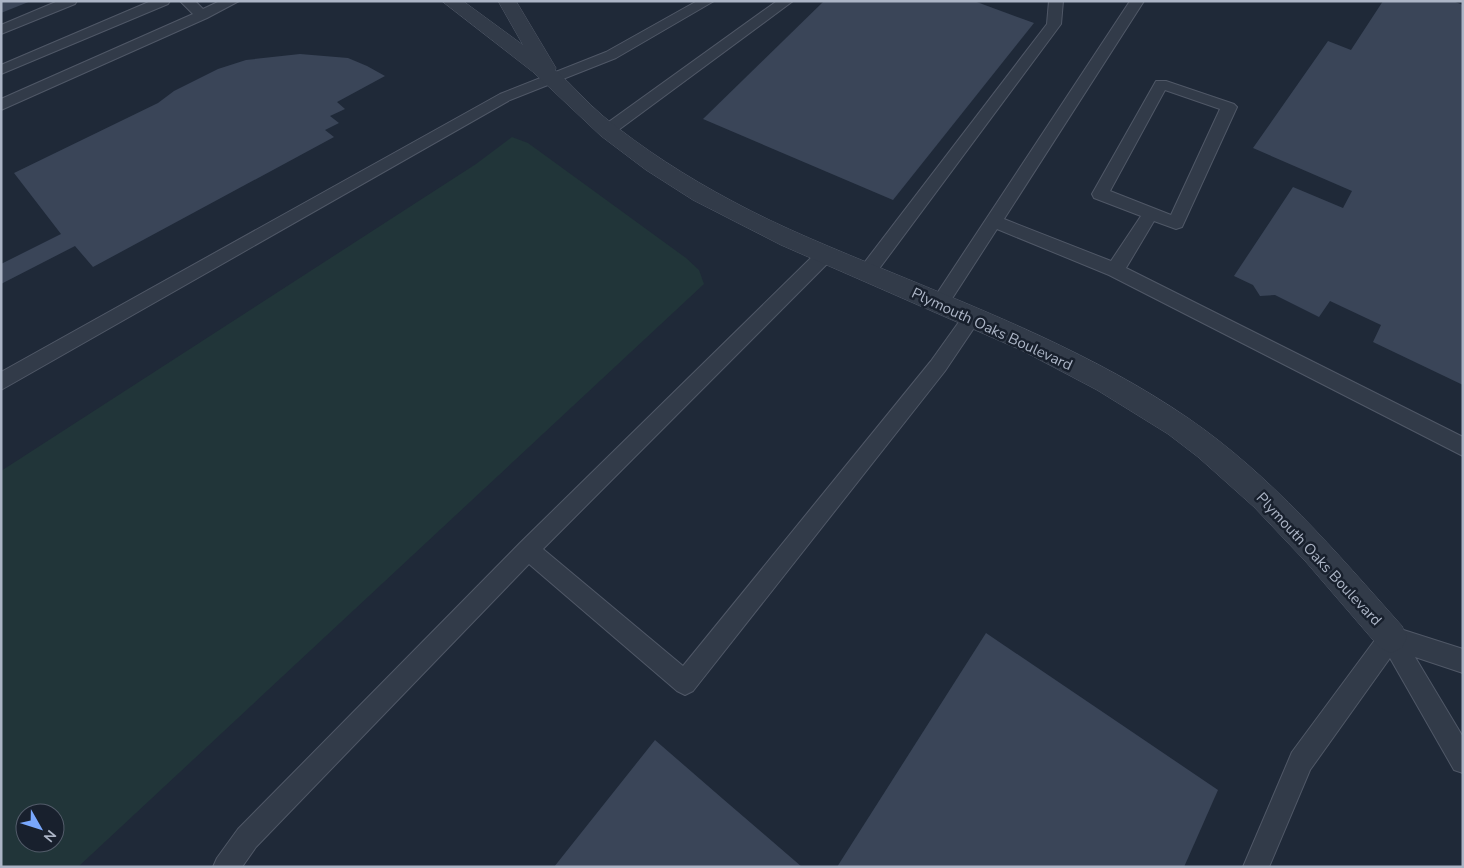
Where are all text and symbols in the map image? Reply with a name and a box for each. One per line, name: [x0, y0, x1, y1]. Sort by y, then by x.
street label: Plymouth Oaks Boulevard: [908, 283, 1076, 375]
street label: Plymouth Oaks Boulevard: [1252, 488, 1386, 630]
north arrow: [15, 803, 65, 853]
text: N: [39, 826, 60, 846]

